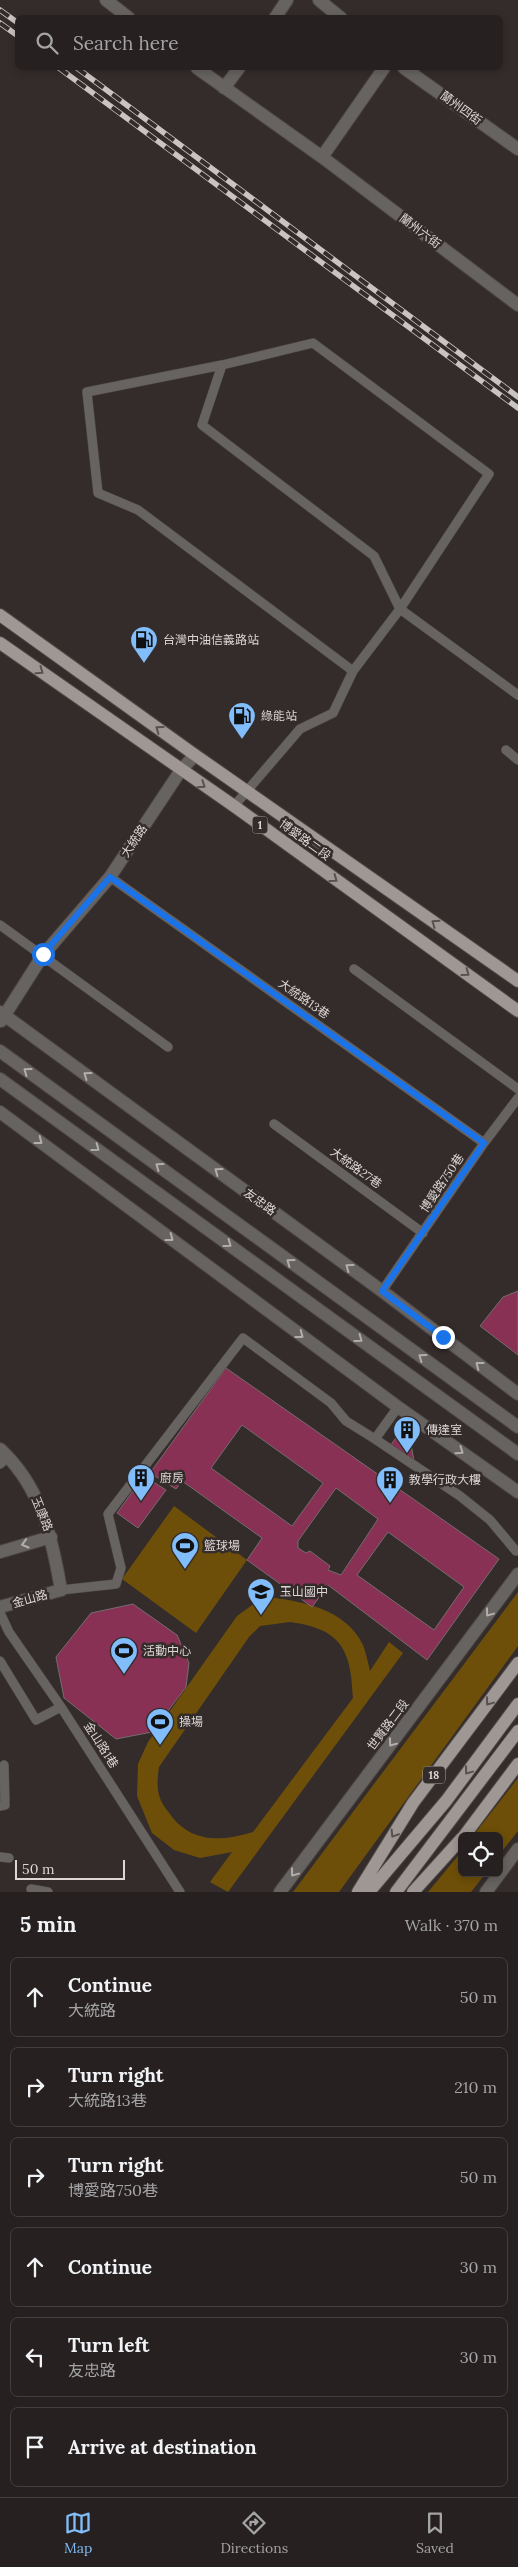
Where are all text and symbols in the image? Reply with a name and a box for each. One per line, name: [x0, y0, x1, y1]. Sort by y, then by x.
search box: [15, 15, 503, 70]
icon: search: [33, 29, 61, 57]
text: Search here: [73, 31, 179, 55]
street label: 蘭州四街: [437, 87, 485, 128]
street label: 蘭州六街: [397, 210, 444, 251]
fuel station icon: 台灣中油信義路站: [129, 625, 159, 664]
place label: 台灣中油信義路站: [163, 632, 259, 647]
one-way arrow: [34, 665, 44, 674]
fuel station icon: 綠能站: [227, 701, 257, 740]
place label: 綠能站: [261, 708, 297, 723]
one-way arrow: [155, 726, 165, 735]
one-way arrow: [196, 778, 205, 788]
road number: 1: [252, 816, 268, 834]
street label: 博愛路二段: [277, 816, 334, 863]
street label: 大統路: [117, 822, 150, 860]
one-way arrow: [328, 873, 338, 882]
one-way arrow: [432, 920, 441, 929]
route start: [32, 943, 55, 966]
one-way arrow: [460, 967, 470, 976]
street label: 大統路13巷: [276, 976, 333, 1022]
one-way arrow: [23, 1068, 33, 1077]
one-way arrow: [84, 1073, 93, 1081]
one-way arrow: [33, 1136, 42, 1144]
one-way arrow: [90, 1142, 100, 1151]
street label: 大統路27巷: [328, 1144, 385, 1191]
street label: 博愛路750巷: [416, 1151, 467, 1215]
one-way arrow: [155, 1163, 165, 1172]
one-way arrow: [215, 1169, 224, 1177]
street label: 友忠路: [241, 1185, 279, 1218]
one-way arrow: [164, 1232, 174, 1241]
one-way arrow: [222, 1238, 231, 1246]
one-way arrow: [286, 1259, 296, 1268]
one-way arrow: [346, 1265, 355, 1273]
route end: [432, 1326, 455, 1349]
one-way arrow: [294, 1329, 304, 1338]
one-way arrow: [354, 1333, 363, 1342]
one-way arrow: [418, 1354, 428, 1363]
one-way arrow: [475, 1362, 485, 1371]
building icon: 傳達室: [392, 1415, 422, 1454]
place label: 傳達室: [426, 1422, 462, 1437]
one-way arrow: [454, 1445, 464, 1454]
building icon: 廚房: [126, 1463, 156, 1502]
building icon: 教學行政大樓: [375, 1465, 405, 1504]
place label: 廚房: [160, 1470, 184, 1485]
place label: 教學行政大樓: [409, 1472, 481, 1487]
street label: 玉康路: [29, 1494, 56, 1533]
sports icon: 籃球場: [170, 1531, 200, 1570]
one-way arrow: [21, 1538, 30, 1549]
place label: 籃球場: [204, 1538, 240, 1553]
school or university icon: 玉山國中: [246, 1577, 276, 1616]
place label: 玉山國中: [280, 1584, 328, 1599]
street label: 金山路: [10, 1586, 49, 1611]
one-way arrow: [486, 1607, 495, 1617]
sports icon: 活動中心: [109, 1636, 139, 1675]
place label: 活動中心: [143, 1643, 191, 1658]
street label: 世賢路二段: [364, 1696, 412, 1753]
one-way arrow: [486, 1696, 494, 1705]
sports icon: 操場: [145, 1707, 175, 1746]
place label: 操場: [179, 1714, 203, 1729]
street label: 金山路1巷: [81, 1719, 122, 1771]
one-way arrow: [389, 1737, 397, 1746]
one-way arrow: [465, 1765, 474, 1775]
road number: 18: [423, 1766, 445, 1784]
one-way arrow: [390, 1829, 400, 1838]
map controls: [458, 1832, 503, 1877]
button: locate: [458, 1832, 503, 1877]
scale bar: [15, 1857, 125, 1880]
text: 50 m: [22, 1860, 55, 1878]
one-way arrow: [292, 1867, 300, 1876]
text: 5 min: [20, 1911, 76, 1938]
text: Walk · 370 m: [405, 1915, 498, 1935]
text: Continue: [68, 1973, 152, 1997]
icon: ahead: [21, 1983, 49, 2011]
text: 50 m: [460, 1987, 497, 2007]
text: 大統路: [68, 2000, 116, 2020]
text: Turn right: [68, 2063, 164, 2087]
icon: right: [21, 2073, 49, 2101]
text: 210 m: [454, 2077, 497, 2097]
text: 大統路13巷: [68, 2090, 147, 2110]
text: Turn right: [68, 2153, 164, 2177]
icon: right: [21, 2163, 49, 2191]
text: 50 m: [460, 2167, 497, 2187]
text: 博愛路750巷: [68, 2180, 158, 2200]
icon: ahead: [21, 2253, 49, 2281]
text: Continue: [68, 2255, 152, 2279]
text: 30 m: [460, 2257, 497, 2277]
text: Turn left: [68, 2333, 149, 2357]
icon: left: [21, 2343, 49, 2371]
text: 30 m: [460, 2347, 497, 2367]
text: 友忠路: [68, 2360, 116, 2380]
icon: arrive: [21, 2433, 49, 2461]
text: Arrive at destination: [68, 2435, 257, 2459]
tab: Map: [64, 2509, 92, 2557]
tab: Directions: [220, 2509, 288, 2557]
tab: Saved: [416, 2509, 454, 2557]

